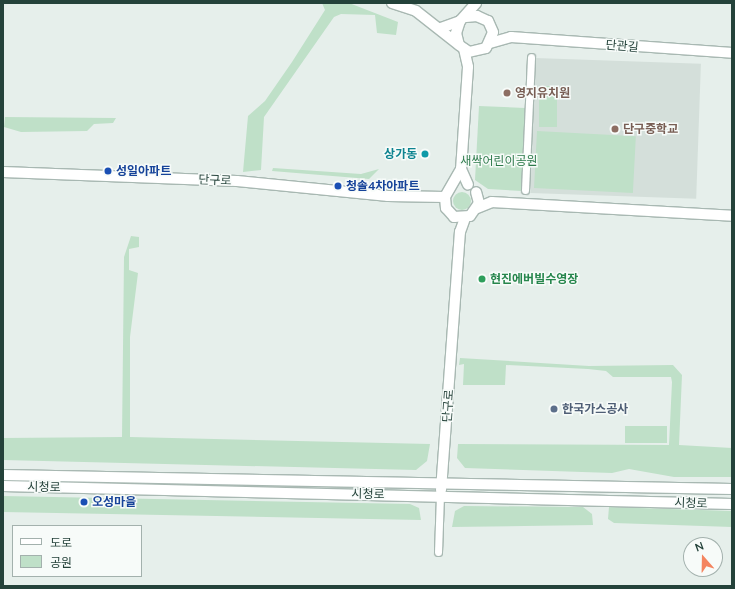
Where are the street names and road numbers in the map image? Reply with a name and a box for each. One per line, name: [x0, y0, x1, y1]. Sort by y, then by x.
street label: 단관길: [605, 37, 639, 55]
street label: 단구로: [198, 172, 232, 188]
street label: 단구로: [440, 389, 456, 423]
street label: 시청로: [27, 480, 61, 494]
street label: 시청로: [351, 487, 385, 501]
street label: 시청로: [674, 495, 708, 511]

